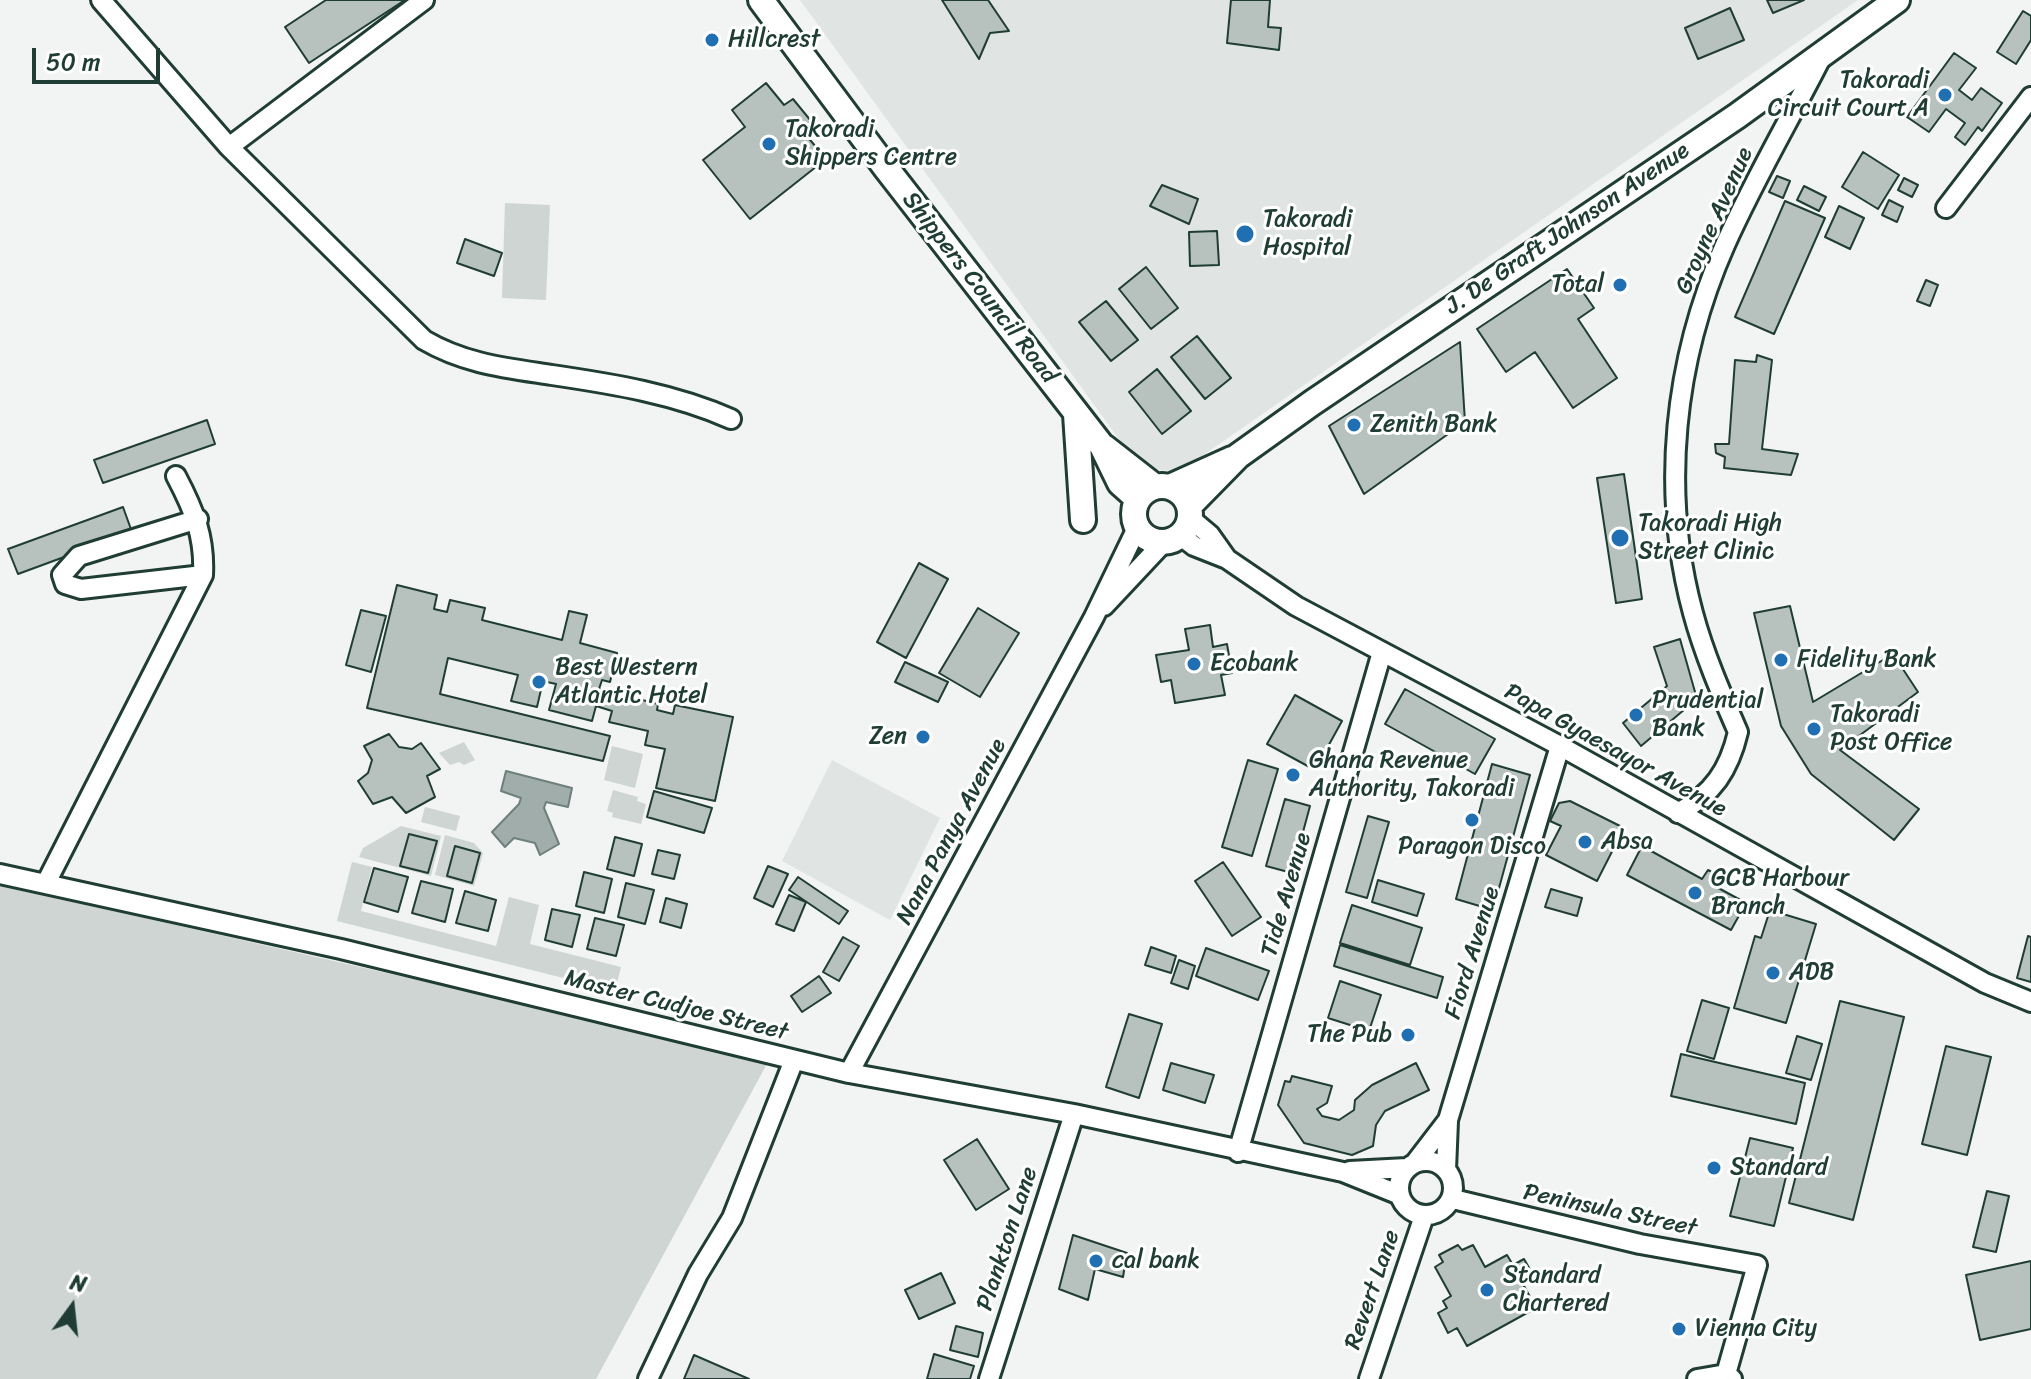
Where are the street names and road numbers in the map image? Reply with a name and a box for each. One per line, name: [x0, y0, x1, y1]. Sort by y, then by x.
street label: J. De Graft Johnson Avenue: [1441, 137, 1695, 321]
street label: Groyne Avenue: [1670, 143, 1760, 299]
street label: Shippers Council Road: [895, 186, 1063, 390]
street label: Papa Gyaesayor Avenue: [1499, 678, 1731, 824]
street label: Nana Panya Avenue: [891, 734, 1013, 930]
street label: Tide Avenue: [1256, 830, 1318, 960]
street label: Fiord Avenue: [1439, 883, 1507, 1023]
street label: Master Cudjoe Street: [561, 964, 791, 1048]
street label: Plankton Lane: [971, 1164, 1045, 1314]
street label: Peninsula Street: [1520, 1179, 1700, 1243]
street label: Revert Lane: [1339, 1226, 1407, 1354]

